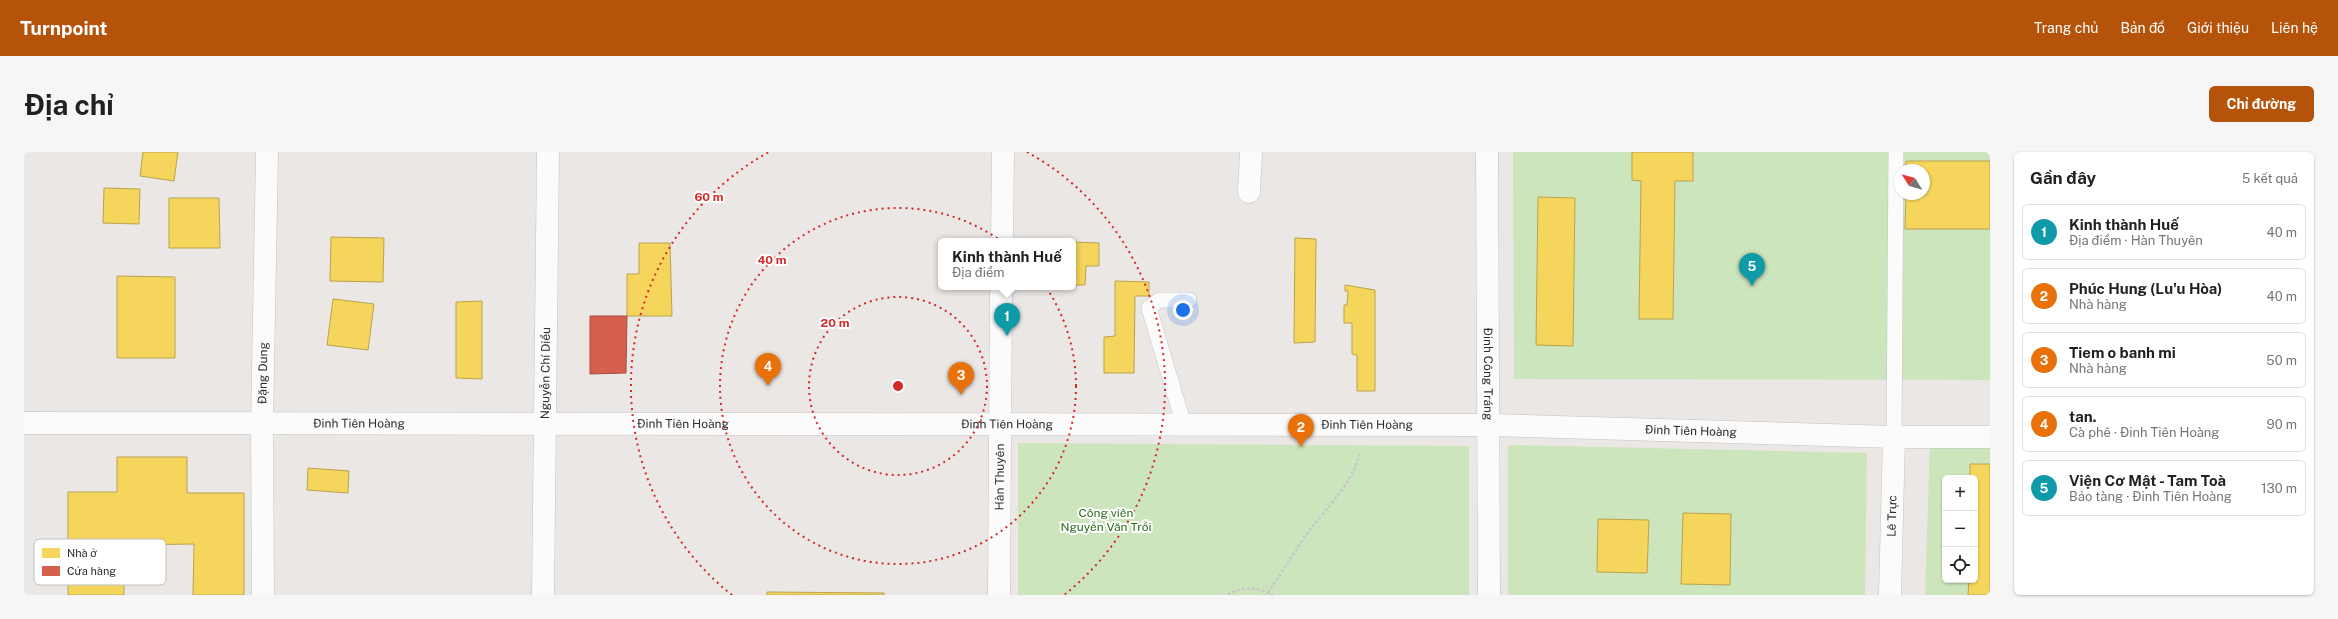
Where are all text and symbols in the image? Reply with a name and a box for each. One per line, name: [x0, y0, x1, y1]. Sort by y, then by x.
text: Turnpoint: [20, 17, 107, 39]
text: Trang chủ: [2034, 20, 2098, 36]
text: Bản đồ: [2120, 20, 2165, 36]
text: Giới thiệu: [2187, 20, 2249, 36]
text: Liên hệ: [2271, 20, 2318, 36]
button: Chỉ đường: [2209, 86, 2314, 122]
text: Địa chỉ: [24, 88, 114, 121]
north arrow: [1894, 164, 1930, 200]
text: Gần đây: [2030, 168, 2096, 188]
text: 5 kết quả: [2242, 171, 2298, 186]
text: 60 m: [694, 190, 724, 204]
text: Kinh thành Huế: [2069, 216, 2179, 233]
text: 1: [2041, 225, 2047, 240]
text: 40 m: [2266, 225, 2297, 240]
text: Địa điểm · Hàn Thuyên: [2069, 233, 2203, 248]
popup: [938, 238, 1076, 290]
text: Kinh thành Huế: [952, 248, 1062, 265]
text: 40 m: [757, 253, 787, 267]
pin: 5: [1739, 253, 1765, 286]
text: Địa điểm: [952, 265, 1005, 280]
text: Phúc Hung (Lu'u Hòa): [2069, 280, 2222, 297]
text: 2: [2040, 289, 2048, 304]
text: 40 m: [2266, 289, 2297, 304]
text: Nhà hàng: [2069, 297, 2127, 312]
your location: [1173, 300, 1193, 320]
pin: 1: [994, 303, 1020, 336]
text: 20 m: [821, 316, 850, 330]
street label: Nguyễn Chí Diểu: [538, 327, 553, 419]
street label: Đinh Công Tráng: [1481, 327, 1495, 421]
street label: Đặng Dung: [255, 342, 271, 404]
text: Tiem o banh mi: [2069, 344, 2176, 361]
pin: 4: [755, 353, 781, 386]
text: 3: [2040, 353, 2048, 368]
text: 50 m: [2266, 353, 2297, 368]
text: Nhà hàng: [2069, 361, 2127, 376]
pin: 3: [948, 362, 974, 395]
centre of rings: [891, 379, 905, 393]
text: tan.: [2069, 408, 2097, 425]
pin: 2: [1288, 414, 1314, 447]
street label: Đinh Tiên Hoàng: [313, 416, 405, 431]
street label: Đinh Tiên Hoàng: [637, 417, 729, 431]
street label: Đinh Tiên Hoàng: [961, 417, 1053, 431]
text: 4: [2040, 417, 2048, 432]
text: 90 m: [2267, 417, 2297, 432]
street label: Đinh Tiên Hoàng: [1321, 418, 1413, 432]
street label: Đinh Tiên Hoàng: [1645, 423, 1737, 439]
text: Cà phê · Đinh Tiên Hoàng: [2069, 425, 2219, 440]
street label: Hàn Thuyên: [993, 444, 1007, 510]
text: Viện Cơ Mật - Tam Toà: [2069, 472, 2226, 489]
map controls: [1942, 475, 1978, 583]
button: +: [1942, 475, 1978, 511]
text: 5: [2040, 481, 2048, 496]
text: 130 m: [2261, 481, 2297, 496]
text: Bảo tàng · Đinh Tiên Hoàng: [2069, 489, 2232, 504]
street label: Lê Trực: [1884, 495, 1900, 537]
park label: Công viên Nguyễn Văn Trỗi: [1061, 506, 1152, 534]
button: −: [1942, 511, 1978, 547]
legend: [34, 539, 166, 585]
text: Nhà ở: [67, 547, 97, 559]
button: locate: [1942, 547, 1978, 583]
text: Cửa hàng: [67, 565, 116, 577]

